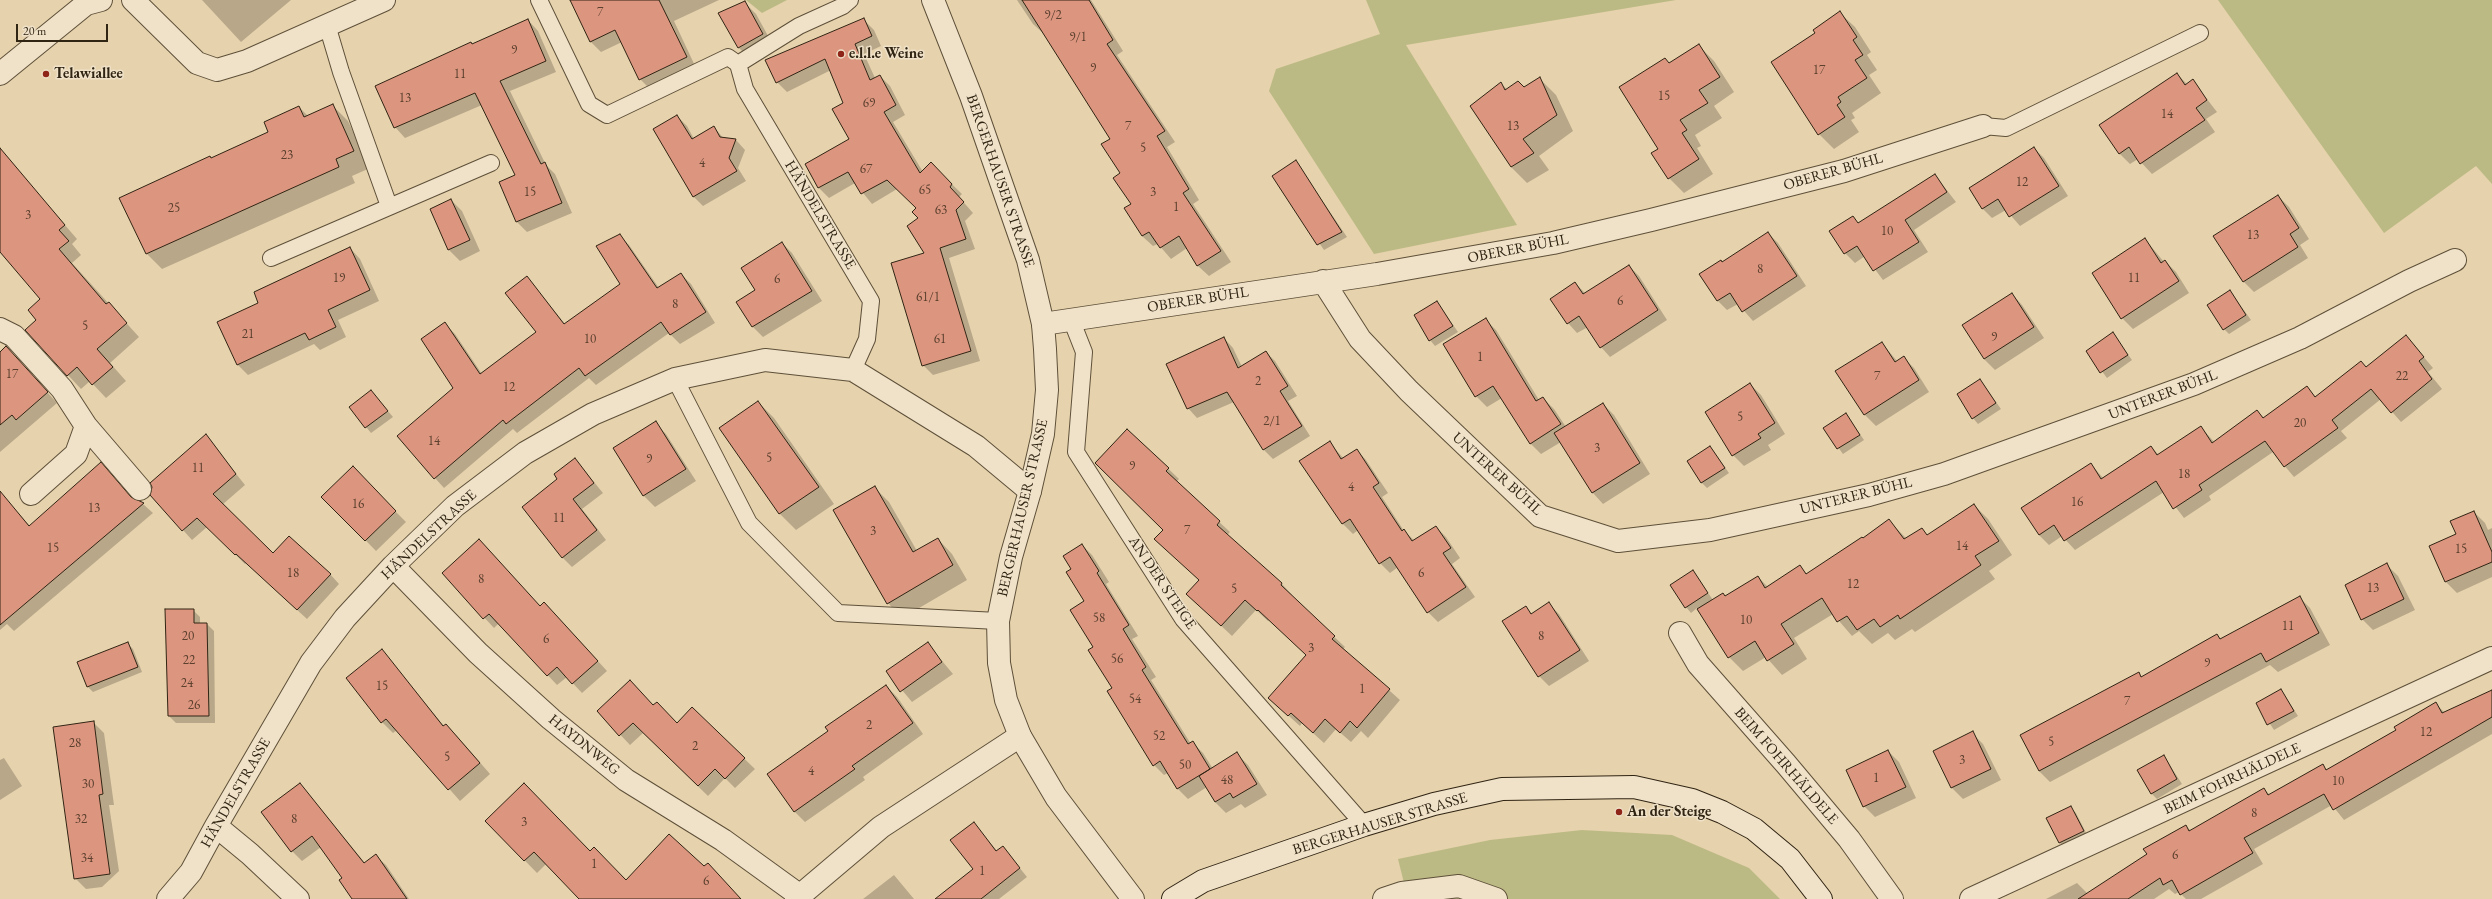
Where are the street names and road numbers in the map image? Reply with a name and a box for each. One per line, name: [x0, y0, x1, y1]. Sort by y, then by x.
street label: BERGERHAUSER STRASSE: [962, 92, 1038, 270]
street label: OBERER BÜHL: [1781, 149, 1885, 195]
street label: HÄNDELSTRASSE: [780, 157, 860, 273]
street label: OBERER BÜHL: [1466, 230, 1570, 268]
street label: OBERER BÜHL: [1146, 283, 1250, 317]
street label: UNTERER BÜHL: [2106, 366, 2220, 424]
street label: BERGERHAUSER STRASSE: [994, 417, 1052, 599]
street label: UNTERER BÜHL: [1448, 429, 1546, 519]
street label: UNTERER BÜHL: [1798, 473, 1914, 519]
street label: HÄNDELSTRASSE: [377, 486, 481, 584]
street label: AN DER STEIGE: [1124, 533, 1200, 633]
street label: BEIM FOHRHÄLDELE: [1730, 704, 1842, 828]
street label: HAYDNWEG: [545, 711, 623, 779]
street label: HÄNDELSTRASSE: [197, 735, 275, 851]
street label: BEIM FOHRHÄLDELE: [2161, 739, 2303, 819]
street label: BERGERHAUSER STRASSE: [1290, 789, 1470, 859]

